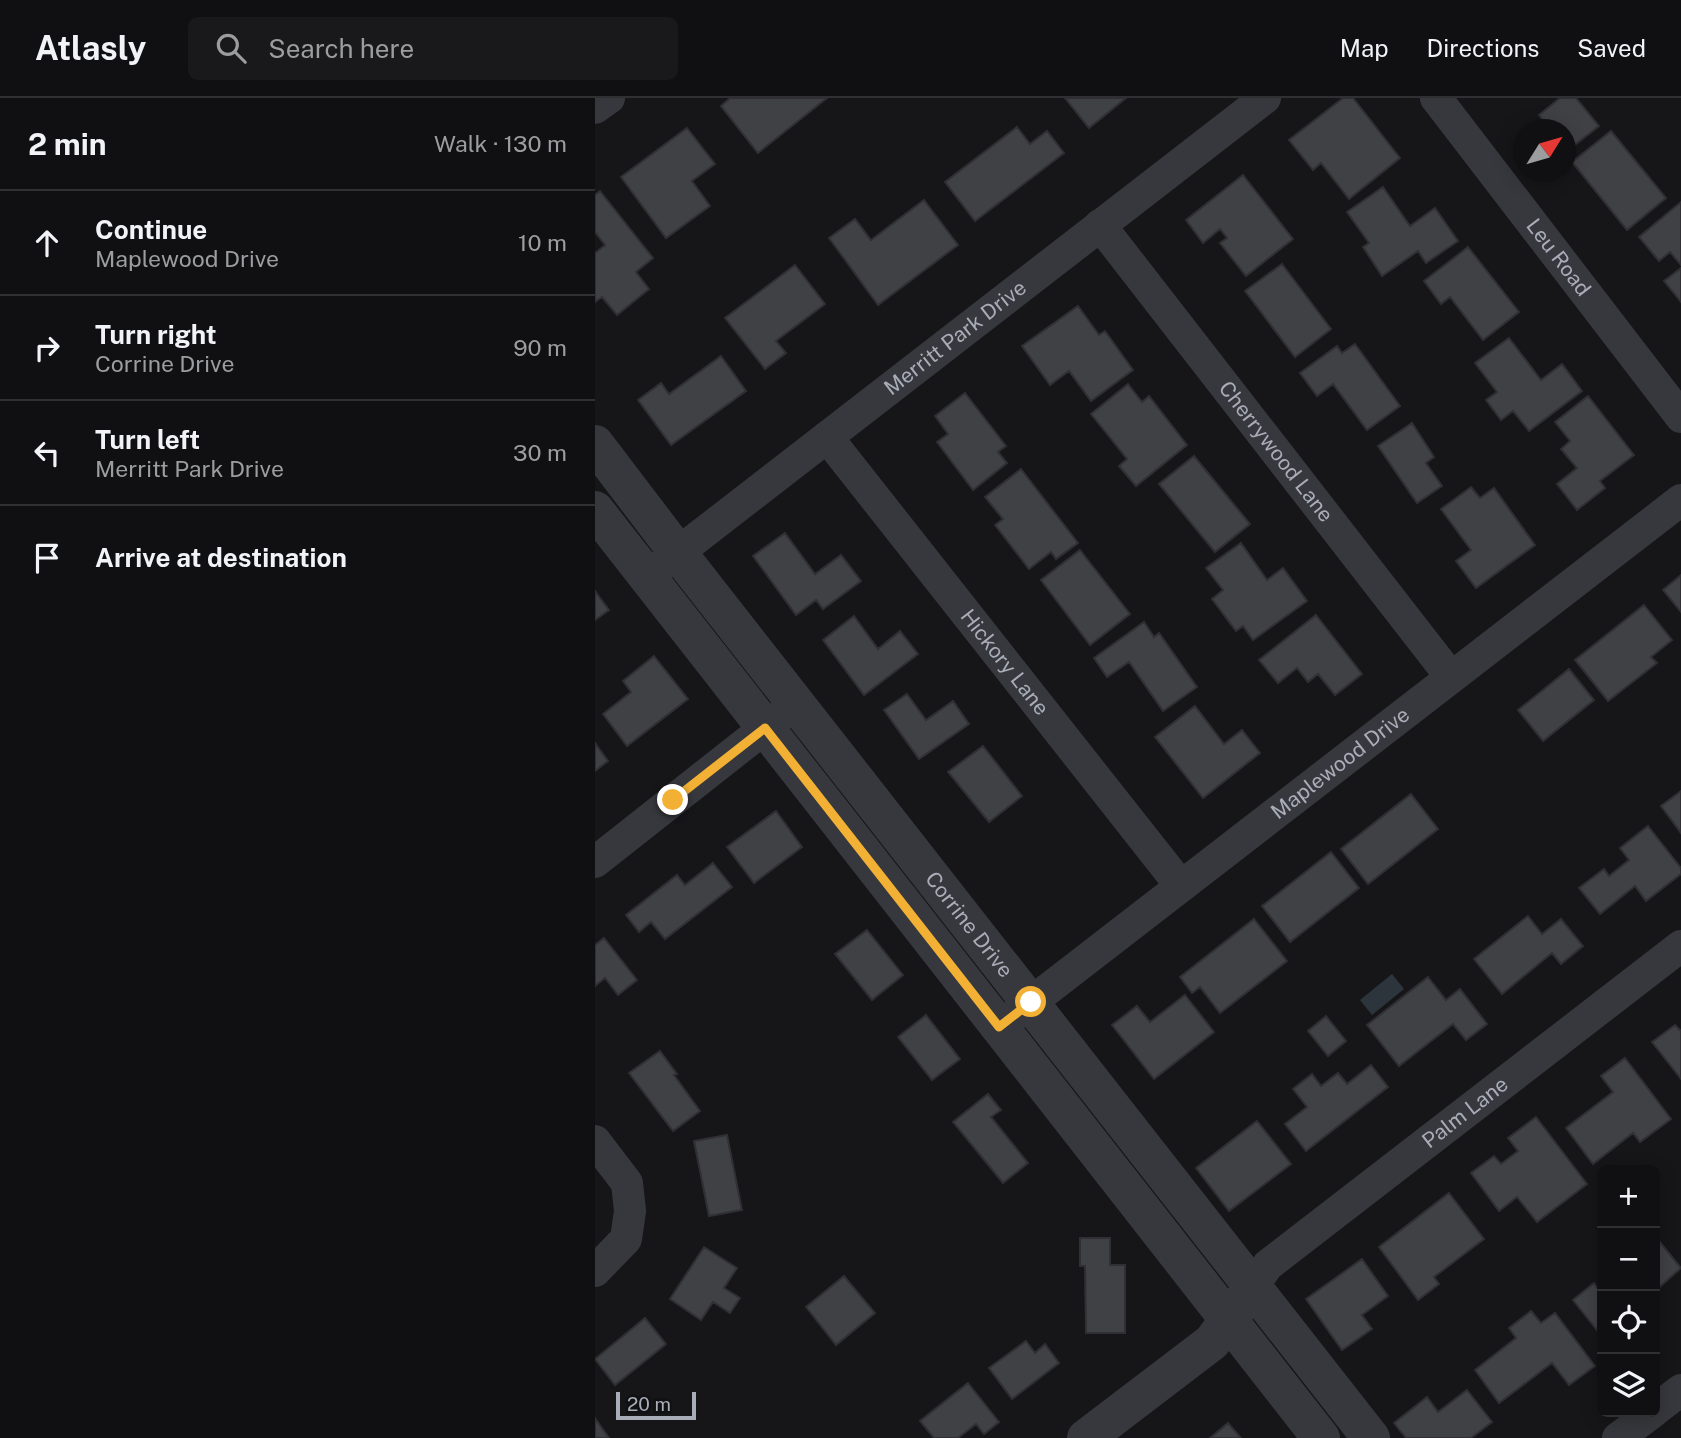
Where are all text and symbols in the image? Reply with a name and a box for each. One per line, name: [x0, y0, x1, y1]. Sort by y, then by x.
search box: [188, 17, 678, 80]
text: Atlasly: [35, 29, 146, 67]
icon: search: [212, 29, 250, 67]
text: Search here: [268, 33, 414, 64]
text: Map: [1340, 34, 1389, 62]
text: Directions: [1427, 34, 1539, 62]
text: Saved: [1577, 34, 1646, 62]
north arrow: [1513, 119, 1576, 182]
text: 2 min: [28, 126, 107, 162]
text: Walk · 130 m: [434, 130, 567, 157]
text: Continue: [95, 214, 207, 245]
street label: Leu Road: [1521, 214, 1596, 301]
icon: ahead: [28, 224, 66, 262]
text: 10 m: [518, 229, 567, 256]
text: Maplewood Drive: [95, 245, 279, 272]
street label: Merritt Park Drive: [879, 275, 1031, 400]
text: Turn right: [95, 319, 217, 350]
icon: right: [28, 329, 66, 367]
text: 90 m: [513, 334, 567, 361]
text: Corrine Drive: [95, 350, 234, 377]
street label: Cherrywood Lane: [1214, 376, 1339, 527]
text: Turn left: [95, 424, 200, 455]
icon: left: [28, 434, 66, 472]
text: 30 m: [513, 439, 567, 466]
text: Merritt Park Drive: [95, 455, 284, 482]
icon: arrive: [28, 539, 66, 577]
text: Arrive at destination: [95, 542, 347, 573]
street label: Hickory Lane: [956, 604, 1055, 720]
street label: Maplewood Drive: [1266, 702, 1414, 824]
route end: [657, 784, 688, 815]
street label: Corrine Drive: [920, 866, 1019, 982]
route start: [1015, 986, 1046, 1017]
street label: Palm Lane: [1417, 1071, 1513, 1153]
map controls: [1597, 1165, 1660, 1417]
button: +: [1597, 1165, 1660, 1228]
button: −: [1597, 1228, 1660, 1291]
button: locate: [1597, 1291, 1660, 1354]
button: layers: [1597, 1354, 1660, 1417]
scale bar: [616, 1389, 697, 1421]
text: 20 m: [627, 1393, 671, 1415]

